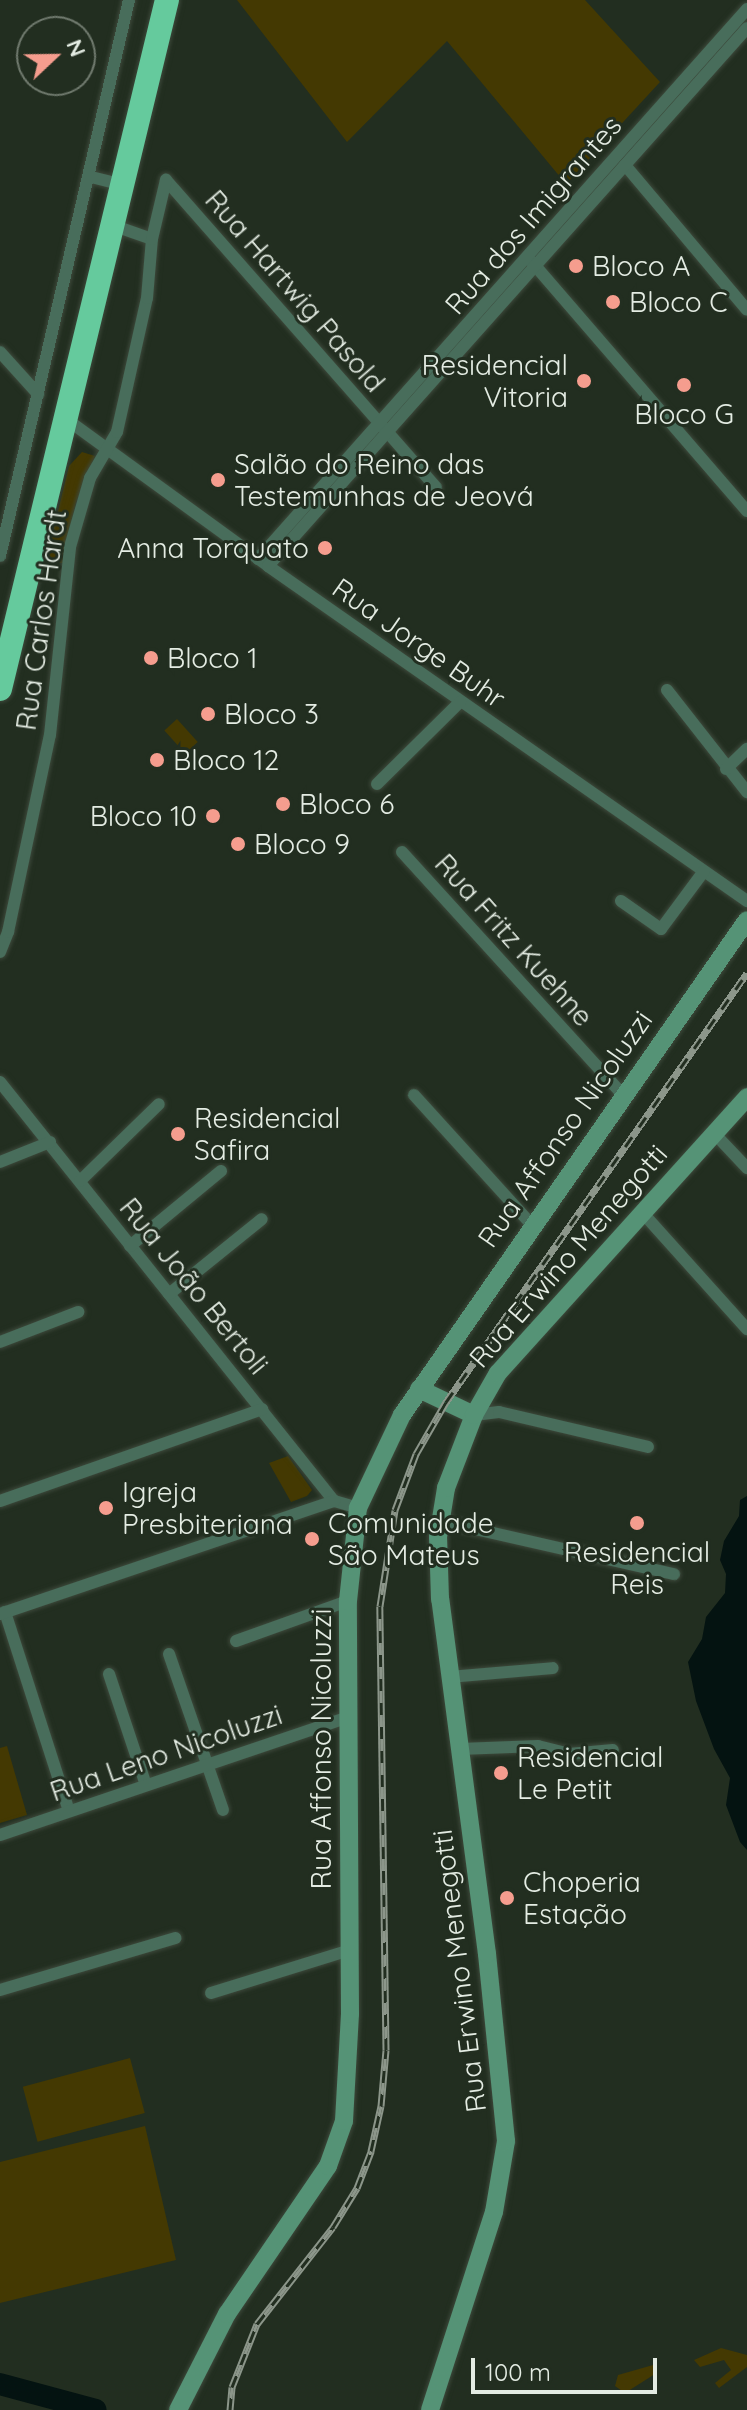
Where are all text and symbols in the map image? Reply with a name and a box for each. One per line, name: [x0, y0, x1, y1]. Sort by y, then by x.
north arrow: [16, 16, 96, 96]
text: N: [60, 35, 92, 60]
street label: Rua dos Imigrantes: [438, 109, 628, 321]
street label: Rua Hartwig Pasold: [198, 183, 392, 399]
place label: Bloco A: [592, 249, 690, 283]
marker: Bloco A: [567, 257, 585, 275]
place label: Bloco C: [629, 285, 728, 319]
marker: Bloco C: [604, 293, 622, 311]
place label: Residencial Vitoria: [422, 348, 568, 414]
marker: Residencial Vitoria: [575, 372, 593, 390]
marker: Bloco G: [675, 376, 693, 394]
place label: Bloco G: [634, 397, 734, 431]
place label: Salão do Reino das Testemunhas de Jeová: [234, 447, 534, 513]
marker: Salão do Reino das Testemunhas de Jeová: [209, 471, 227, 489]
street label: Rua Carlos Hardt: [9, 507, 73, 733]
place label: Anna Torquato: [117, 531, 309, 565]
marker: Anna Torquato: [316, 539, 334, 557]
street label: Rua Jorge Buhr: [326, 571, 512, 715]
place label: Bloco 1: [167, 641, 258, 675]
marker: Bloco 1: [142, 649, 160, 667]
place label: Bloco 3: [224, 697, 319, 731]
marker: Bloco 3: [199, 705, 217, 723]
place label: Bloco 12: [173, 743, 279, 777]
marker: Bloco 12: [148, 751, 166, 769]
place label: Bloco 6: [299, 787, 394, 821]
marker: Bloco 6: [274, 795, 292, 813]
place label: Bloco 10: [90, 799, 197, 833]
marker: Bloco 10: [204, 807, 222, 825]
place label: Bloco 9: [254, 827, 350, 861]
marker: Bloco 9: [229, 835, 247, 853]
street label: Rua Fritz Kuehne: [428, 847, 600, 1033]
street label: Rua Affonso Nicoluzzi: [471, 1004, 659, 1254]
place label: Residencial Safira: [194, 1101, 340, 1167]
marker: Residencial Safira: [169, 1125, 187, 1143]
street label: Rua Erwino Menegotti: [462, 1138, 674, 1374]
street label: Rua João Bertoli: [113, 1191, 275, 1381]
place label: Igreja Presbiteriana: [122, 1475, 293, 1541]
marker: Igreja Presbiteriana: [97, 1499, 115, 1517]
place label: Comunidade São Mateus: [328, 1506, 494, 1572]
marker: Residencial Reis: [628, 1514, 646, 1532]
marker: Comunidade São Mateus: [303, 1530, 321, 1548]
place label: Residencial Reis: [564, 1535, 710, 1601]
street label: Rua Affonso Nicoluzzi: [304, 1609, 338, 1889]
street label: Rua Leno Nicoluzzi: [45, 1698, 287, 1808]
place label: Residencial Le Petit: [517, 1740, 663, 1806]
marker: Residencial Le Petit: [492, 1764, 510, 1782]
street label: Rua Erwino Menegotti: [425, 1828, 493, 2114]
place label: Choperia Estação: [523, 1865, 641, 1931]
marker: Choperia Estação: [498, 1889, 516, 1907]
scale bar: [475, 2342, 661, 2392]
text: 100 m: [485, 2357, 551, 2387]

